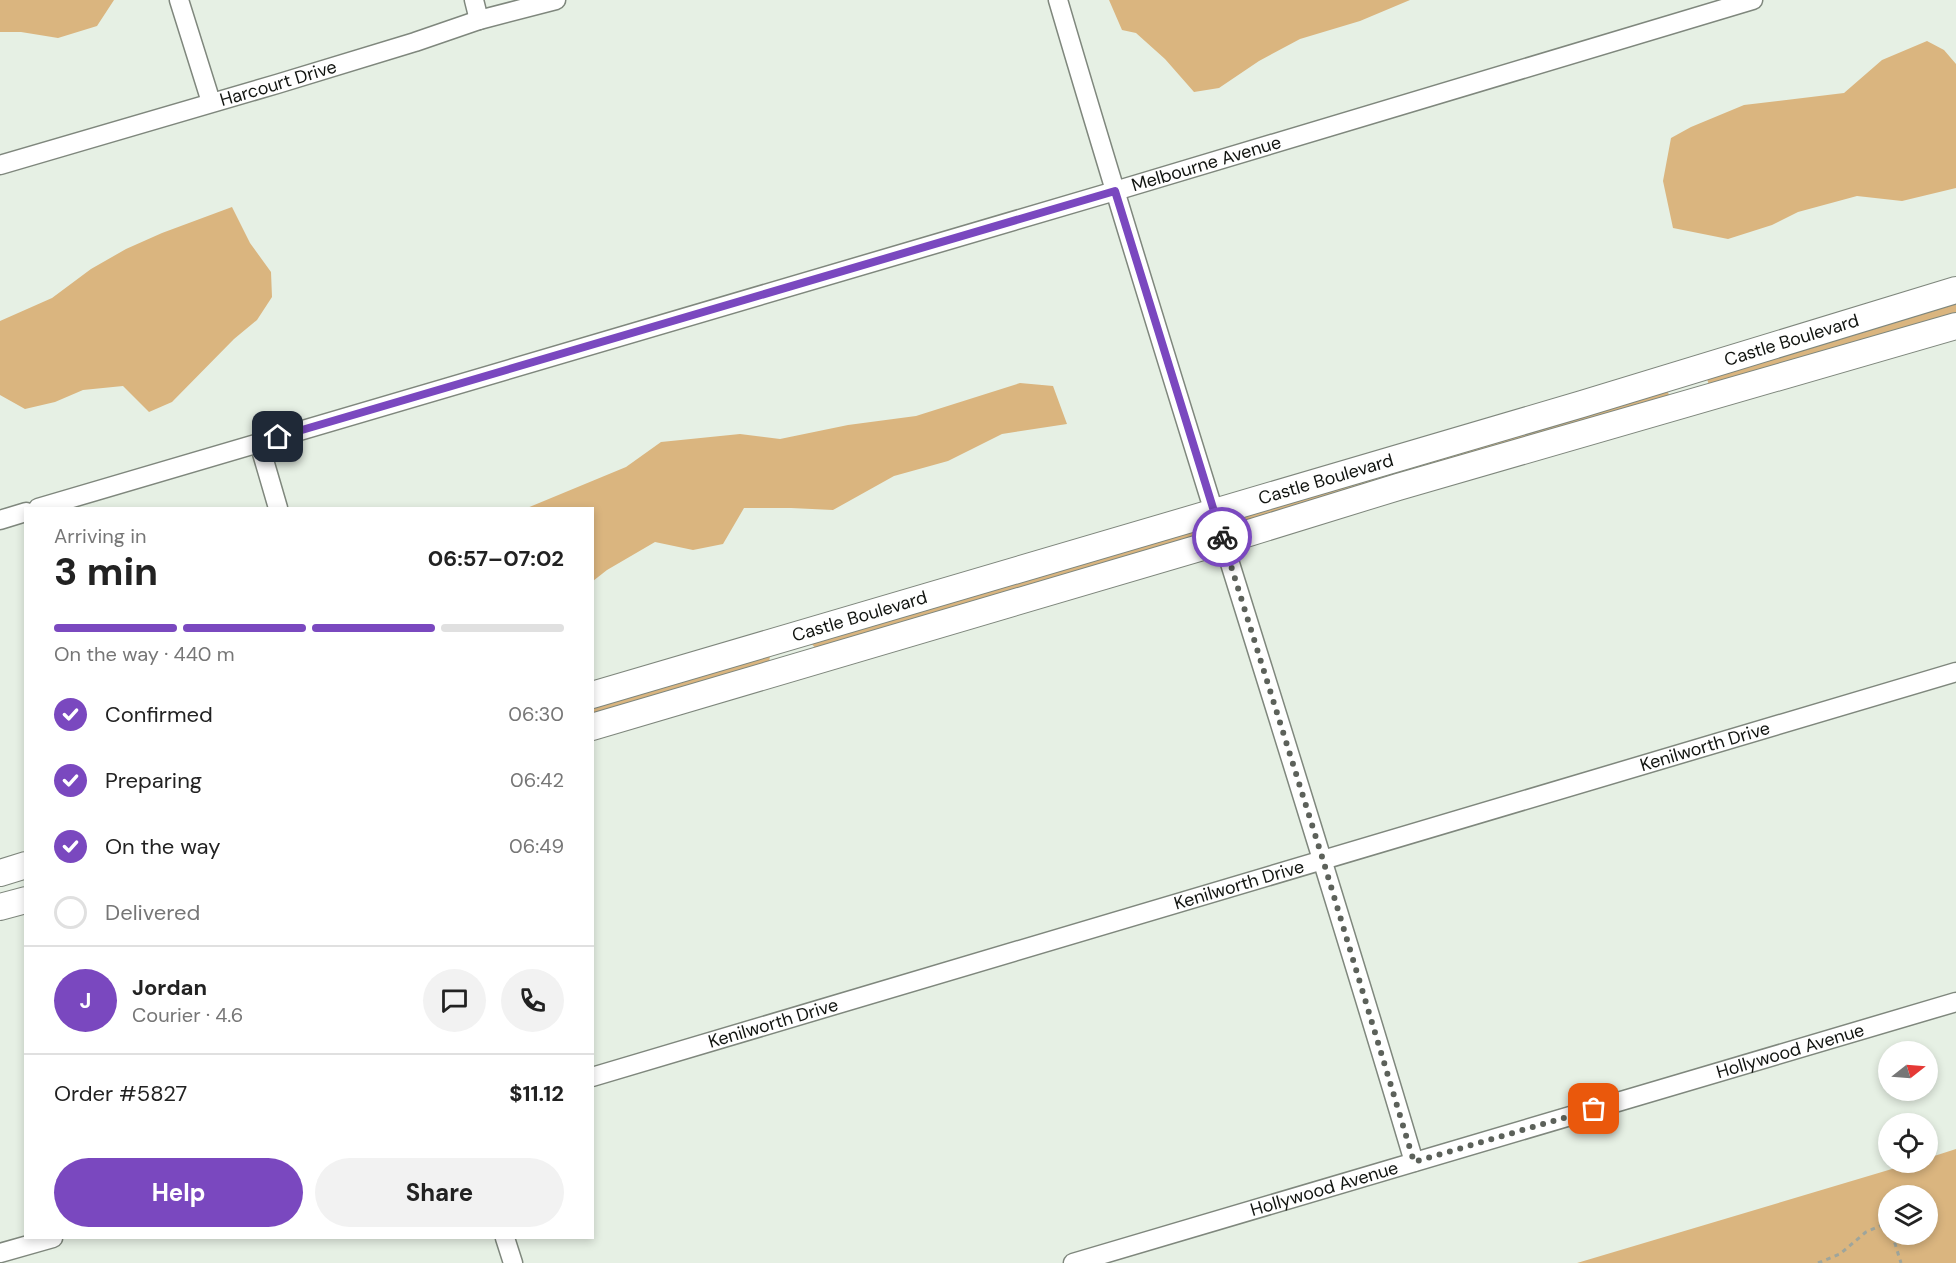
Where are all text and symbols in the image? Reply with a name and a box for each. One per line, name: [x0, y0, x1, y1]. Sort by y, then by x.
street label: Harcourt Drive: [217, 55, 340, 112]
street label: Melbourne Avenue: [1129, 130, 1284, 197]
street label: Castle Boulevard: [1721, 308, 1862, 372]
pin: [252, 411, 303, 462]
icon: home: [261, 420, 294, 453]
street label: Castle Boulevard: [1256, 448, 1396, 510]
courier: [1192, 507, 1252, 567]
icon: bike: [1206, 521, 1239, 554]
text: Arriving in: [54, 523, 146, 549]
text: 06:57–07:02: [428, 544, 564, 573]
text: 3 min: [54, 546, 158, 597]
street label: Castle Boulevard: [789, 585, 930, 648]
text: On the way · 440 m: [54, 641, 235, 667]
icon: check: [54, 698, 87, 731]
text: Confirmed: [105, 700, 213, 729]
text: 06:30: [508, 701, 564, 727]
street label: Kenilworth Drive: [1637, 716, 1773, 777]
icon: check: [54, 764, 87, 797]
text: Preparing: [105, 766, 202, 795]
text: 06:42: [510, 767, 564, 793]
icon: check: [54, 830, 87, 863]
text: On the way: [105, 832, 220, 861]
text: 06:49: [509, 833, 564, 859]
street label: Kenilworth Drive: [1171, 854, 1307, 916]
text: Delivered: [105, 898, 200, 927]
button: chat: [423, 969, 486, 1032]
button: phone: [501, 969, 564, 1032]
text: Jordan: [132, 973, 207, 1002]
text: J: [80, 986, 91, 1015]
street label: Kenilworth Drive: [705, 993, 841, 1054]
text: Courier · 4.6: [132, 1002, 243, 1028]
street label: Hollywood Avenue: [1714, 1018, 1867, 1084]
north arrow: [1878, 1041, 1938, 1101]
map controls: [1878, 1041, 1938, 1245]
text: Order #5827: [54, 1079, 187, 1108]
text: $11.12: [509, 1079, 564, 1108]
pin: [1568, 1083, 1619, 1134]
icon: bag: [1577, 1092, 1610, 1125]
button: locate: [1878, 1113, 1938, 1173]
street label: Hollywood Avenue: [1247, 1156, 1401, 1222]
button: Help: [54, 1158, 303, 1227]
button: Share: [315, 1158, 564, 1227]
button: layers: [1878, 1185, 1938, 1245]

